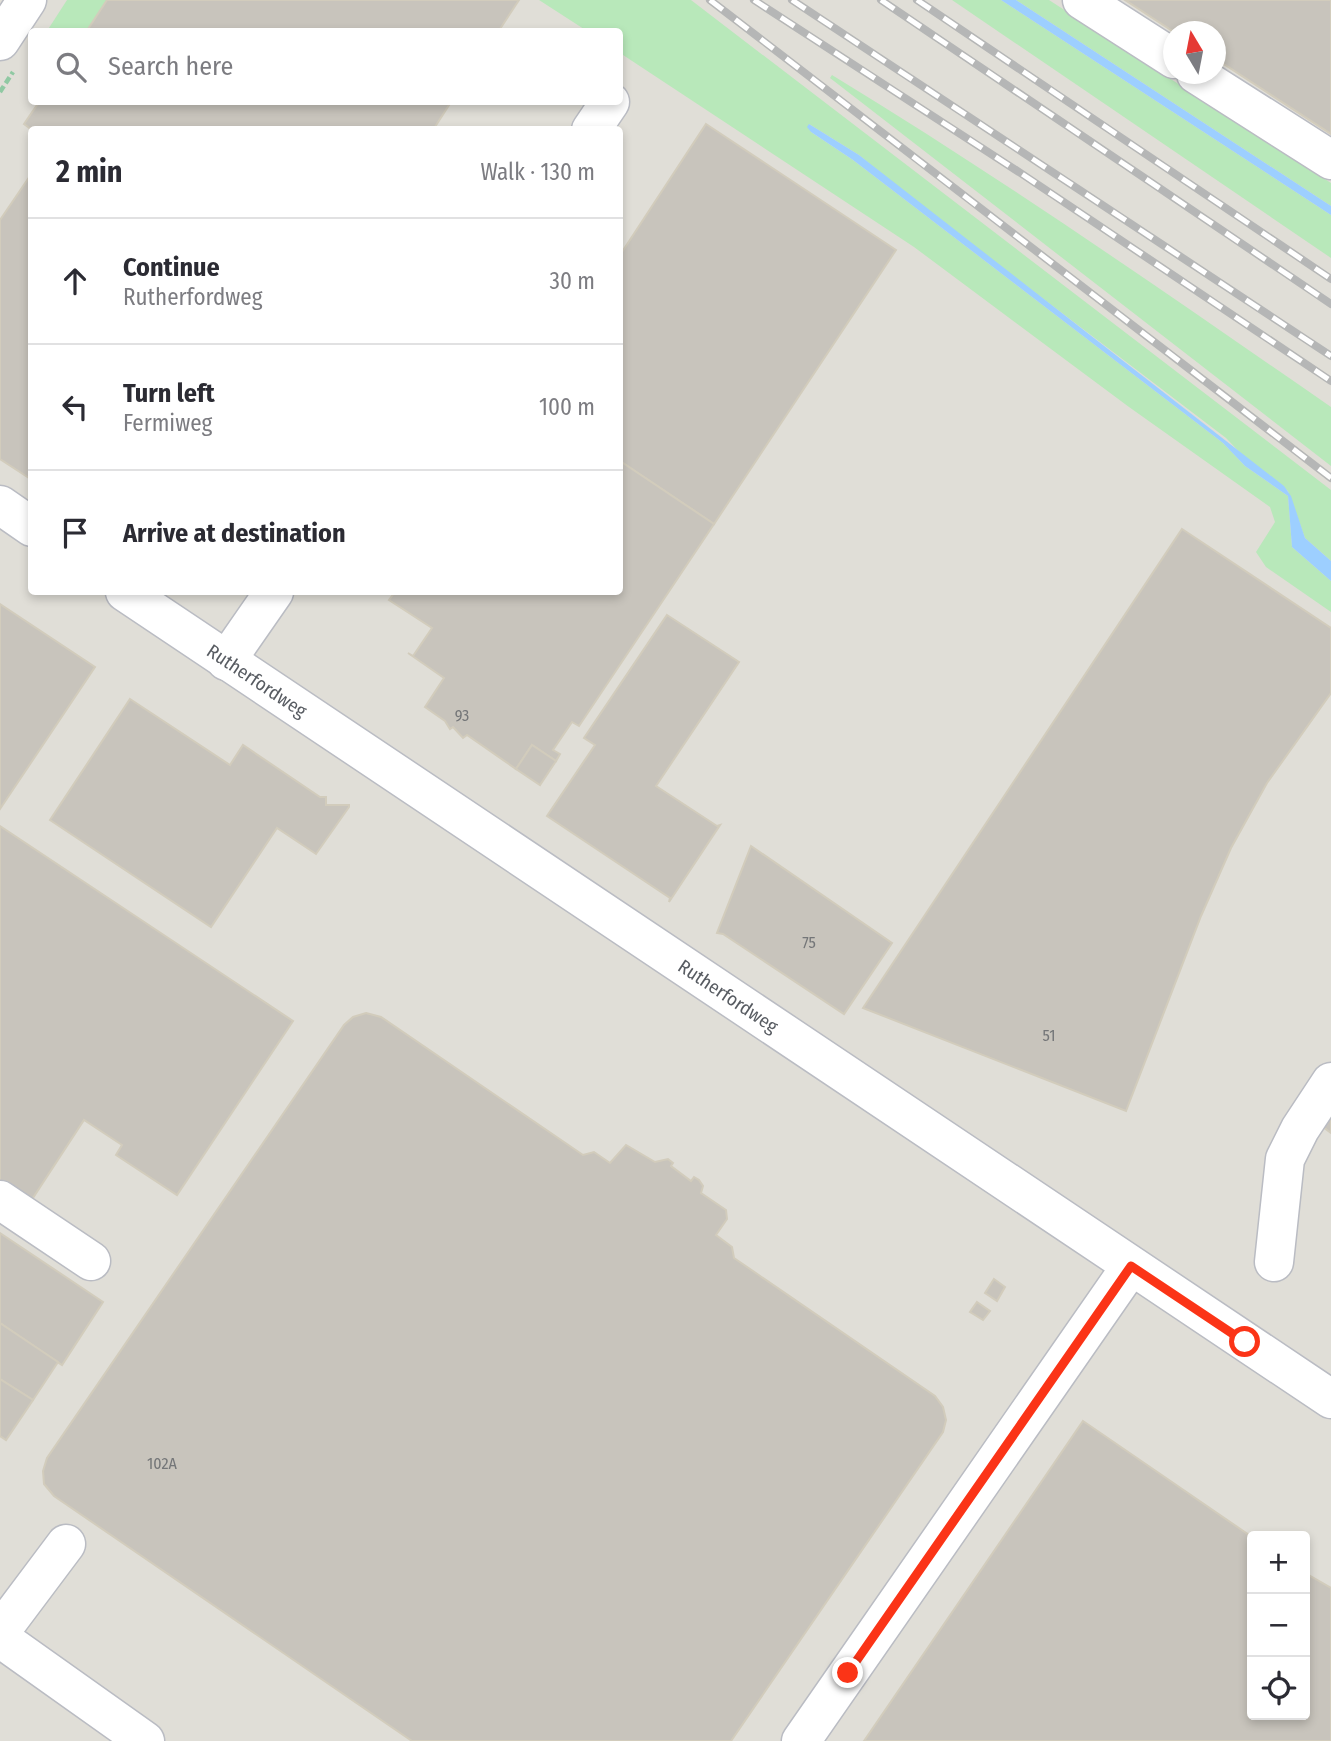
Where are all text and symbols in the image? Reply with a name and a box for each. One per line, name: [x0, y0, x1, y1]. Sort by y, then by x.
north arrow: [1163, 21, 1226, 84]
search box: [28, 28, 623, 105]
icon: search: [52, 48, 90, 86]
text: Search here: [108, 51, 233, 82]
text: 2 min: [56, 154, 123, 190]
text: Walk · 130 m: [481, 158, 595, 186]
text: Continue: [123, 252, 220, 283]
icon: ahead: [56, 262, 94, 300]
text: 30 m: [550, 267, 595, 295]
text: Rutherfordweg: [123, 283, 262, 311]
text: Turn left: [123, 378, 215, 409]
icon: left: [56, 388, 94, 426]
text: 100 m: [539, 393, 595, 421]
text: Fermiweg: [123, 409, 212, 437]
icon: arrive: [56, 514, 94, 552]
text: Arrive at destination: [123, 518, 346, 549]
street label: Rutherfordweg: [203, 639, 311, 722]
house number: 93: [455, 706, 469, 725]
house number: 75: [802, 933, 816, 952]
street label: Rutherfordweg: [674, 955, 782, 1038]
house number: 51: [1043, 1026, 1055, 1045]
route start: [1229, 1326, 1260, 1357]
house number: 102A: [147, 1454, 178, 1473]
map controls: [1247, 1531, 1310, 1720]
button: +: [1247, 1531, 1310, 1594]
button: −: [1247, 1594, 1310, 1657]
route end: [832, 1657, 863, 1688]
button: locate: [1247, 1657, 1310, 1720]

